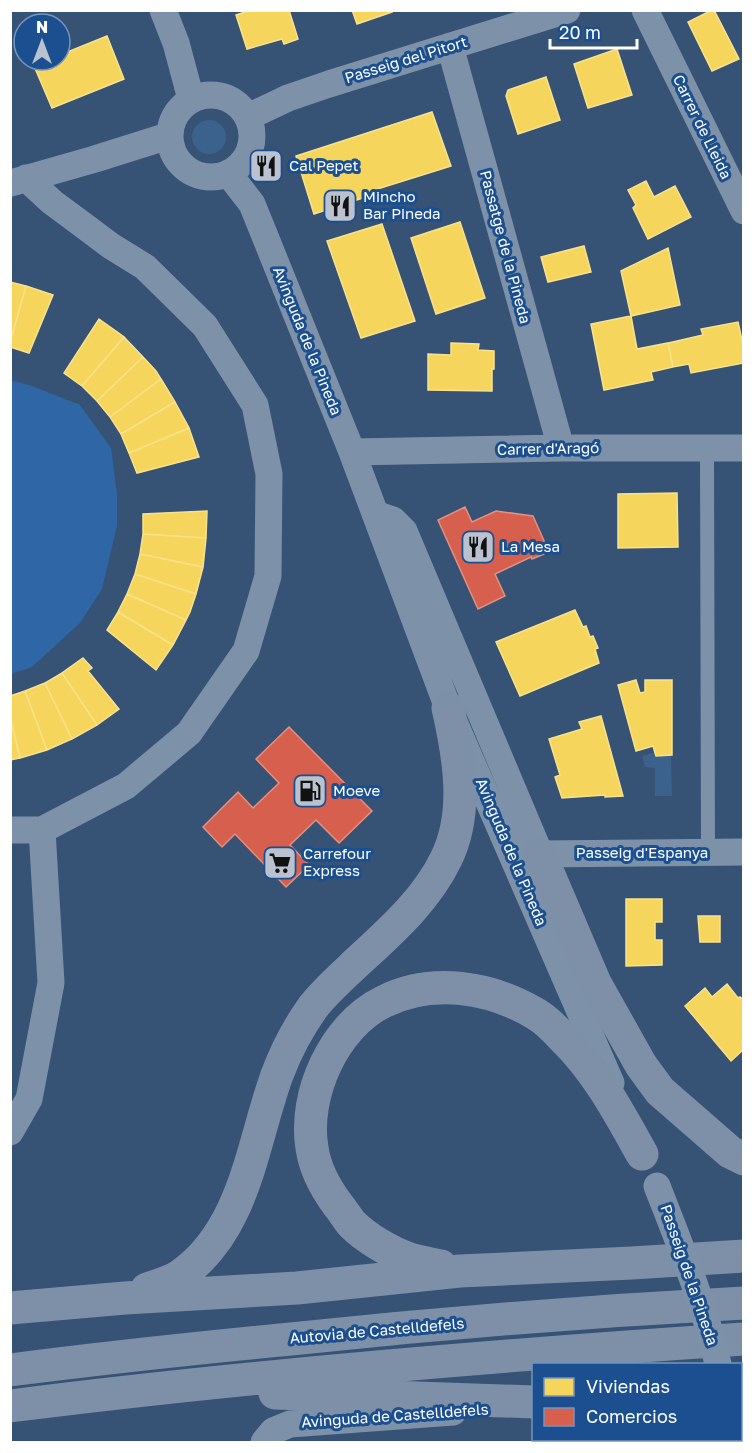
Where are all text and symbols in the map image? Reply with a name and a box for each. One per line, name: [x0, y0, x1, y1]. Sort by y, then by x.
north arrow: [12, 12, 72, 72]
scale bar: [550, 12, 637, 50]
text: N: [36, 17, 48, 37]
text: 20 m: [559, 21, 601, 43]
street label: Passeig del Pitort: [342, 32, 469, 86]
street label: Carrer de Lleida: [670, 72, 736, 182]
restaurant icon: Cal Pepet: [248, 148, 284, 184]
place label: Cal Pepet: [289, 156, 359, 174]
street label: Passatge de la Pineda: [477, 168, 535, 325]
place label: Mincho Bar Pineda: [363, 187, 441, 222]
restaurant icon: Mincho Bar Pineda: [322, 188, 358, 224]
street label: Avinguda de la Pineda: [270, 264, 346, 418]
street label: Carrer d'Aragó: [497, 438, 599, 458]
restaurant icon: La Mesa: [460, 529, 496, 565]
place label: La Mesa: [501, 537, 560, 555]
fuel station icon: Moeve: [292, 773, 328, 809]
street label: Avinguda de la Pineda: [473, 775, 551, 928]
place label: Moeve: [333, 781, 380, 799]
street label: Passeig d'Espanya: [576, 843, 708, 861]
place label: Carrefour Express: [303, 844, 371, 879]
supermarket icon: Carrefour Express: [262, 845, 298, 881]
street label: Passeig de la Pineda: [657, 1202, 723, 1348]
street label: Autovia de Castelldefels: [289, 1313, 465, 1347]
legend: [532, 1363, 742, 1441]
text: Viviendas: [586, 1375, 670, 1397]
street label: Avinguda de Castelldefels: [301, 1399, 489, 1431]
text: Comercios: [586, 1405, 677, 1427]

